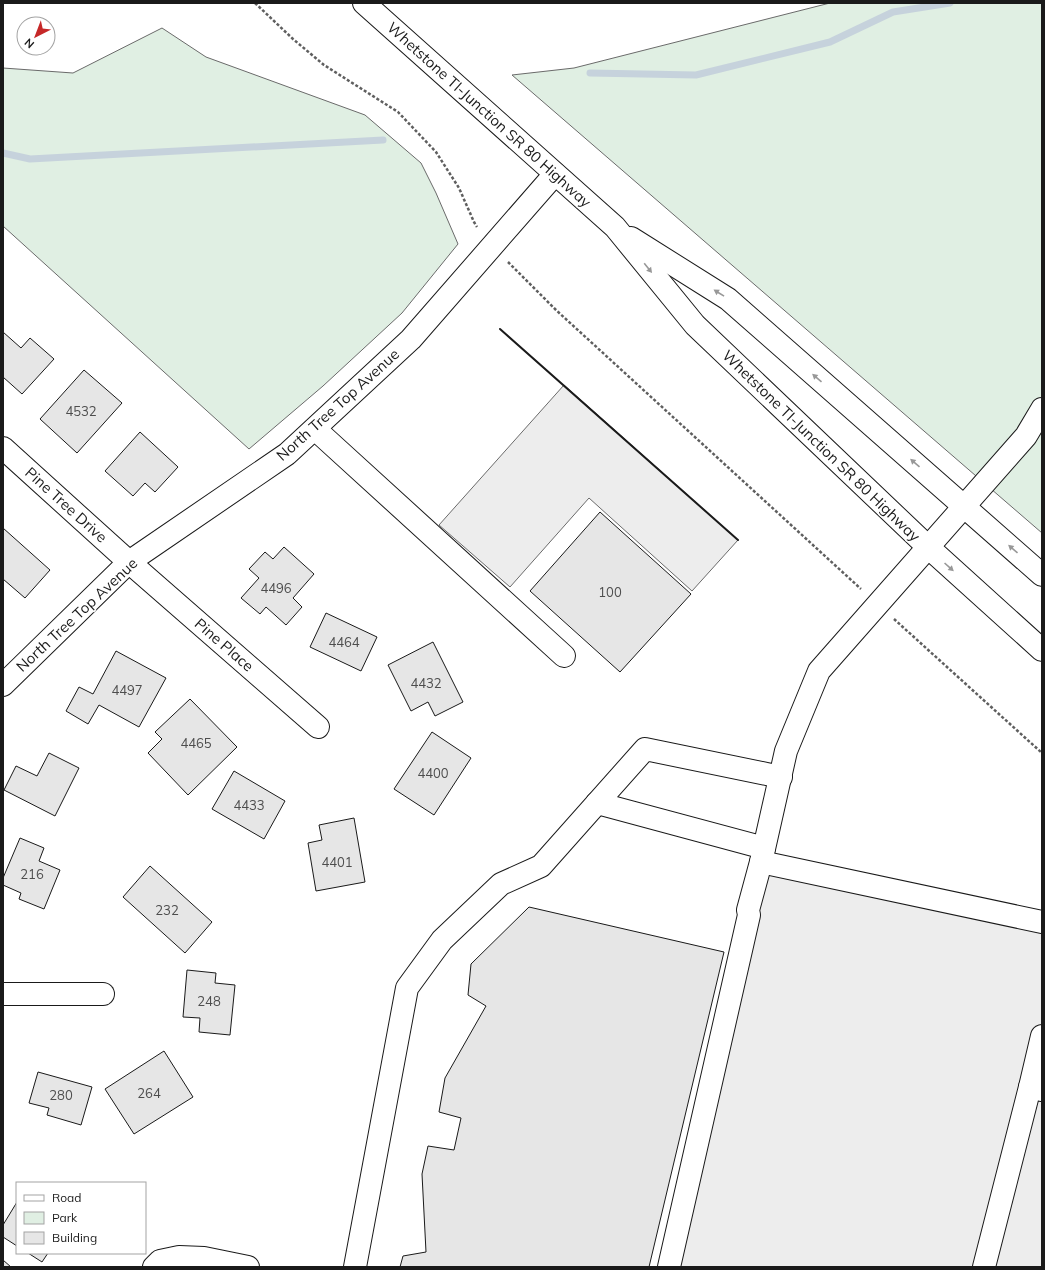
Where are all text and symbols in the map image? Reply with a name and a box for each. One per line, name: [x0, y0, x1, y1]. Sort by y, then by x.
north arrow: [16, 16, 56, 56]
street label: Whetstone TI-Junction SR 80 Highway: [383, 18, 595, 211]
text: N: [22, 35, 37, 51]
one-way arrow: [644, 263, 653, 274]
one-way arrow: [713, 290, 725, 297]
street label: North Tree Top Avenue: [272, 344, 403, 465]
street label: Whetstone TI-Junction SR 80 Highway: [718, 346, 924, 546]
one-way arrow: [812, 373, 823, 382]
house number: 4532: [65, 403, 97, 419]
one-way arrow: [910, 459, 920, 468]
street label: Pine Tree Drive: [21, 463, 111, 546]
one-way arrow: [1008, 545, 1018, 554]
street label: North Tree Top Avenue: [12, 554, 141, 676]
one-way arrow: [944, 562, 954, 571]
house number: 4496: [260, 580, 292, 596]
house number: 100: [598, 584, 622, 600]
street label: Pine Place: [191, 614, 258, 675]
house number: 4464: [328, 634, 360, 650]
house number: 4432: [410, 675, 442, 691]
house number: 4497: [111, 682, 143, 698]
house number: 4465: [180, 735, 212, 751]
house number: 4400: [417, 765, 449, 781]
house number: 4433: [233, 797, 265, 813]
house number: 4401: [321, 854, 353, 870]
house number: 216: [20, 866, 44, 882]
house number: 232: [155, 902, 179, 918]
house number: 248: [197, 993, 221, 1009]
house number: 264: [137, 1085, 161, 1101]
house number: 280: [49, 1087, 73, 1103]
legend: [16, 1182, 146, 1254]
text: Road: [52, 1190, 81, 1205]
text: Park: [52, 1210, 78, 1225]
text: Building: [52, 1230, 97, 1245]

